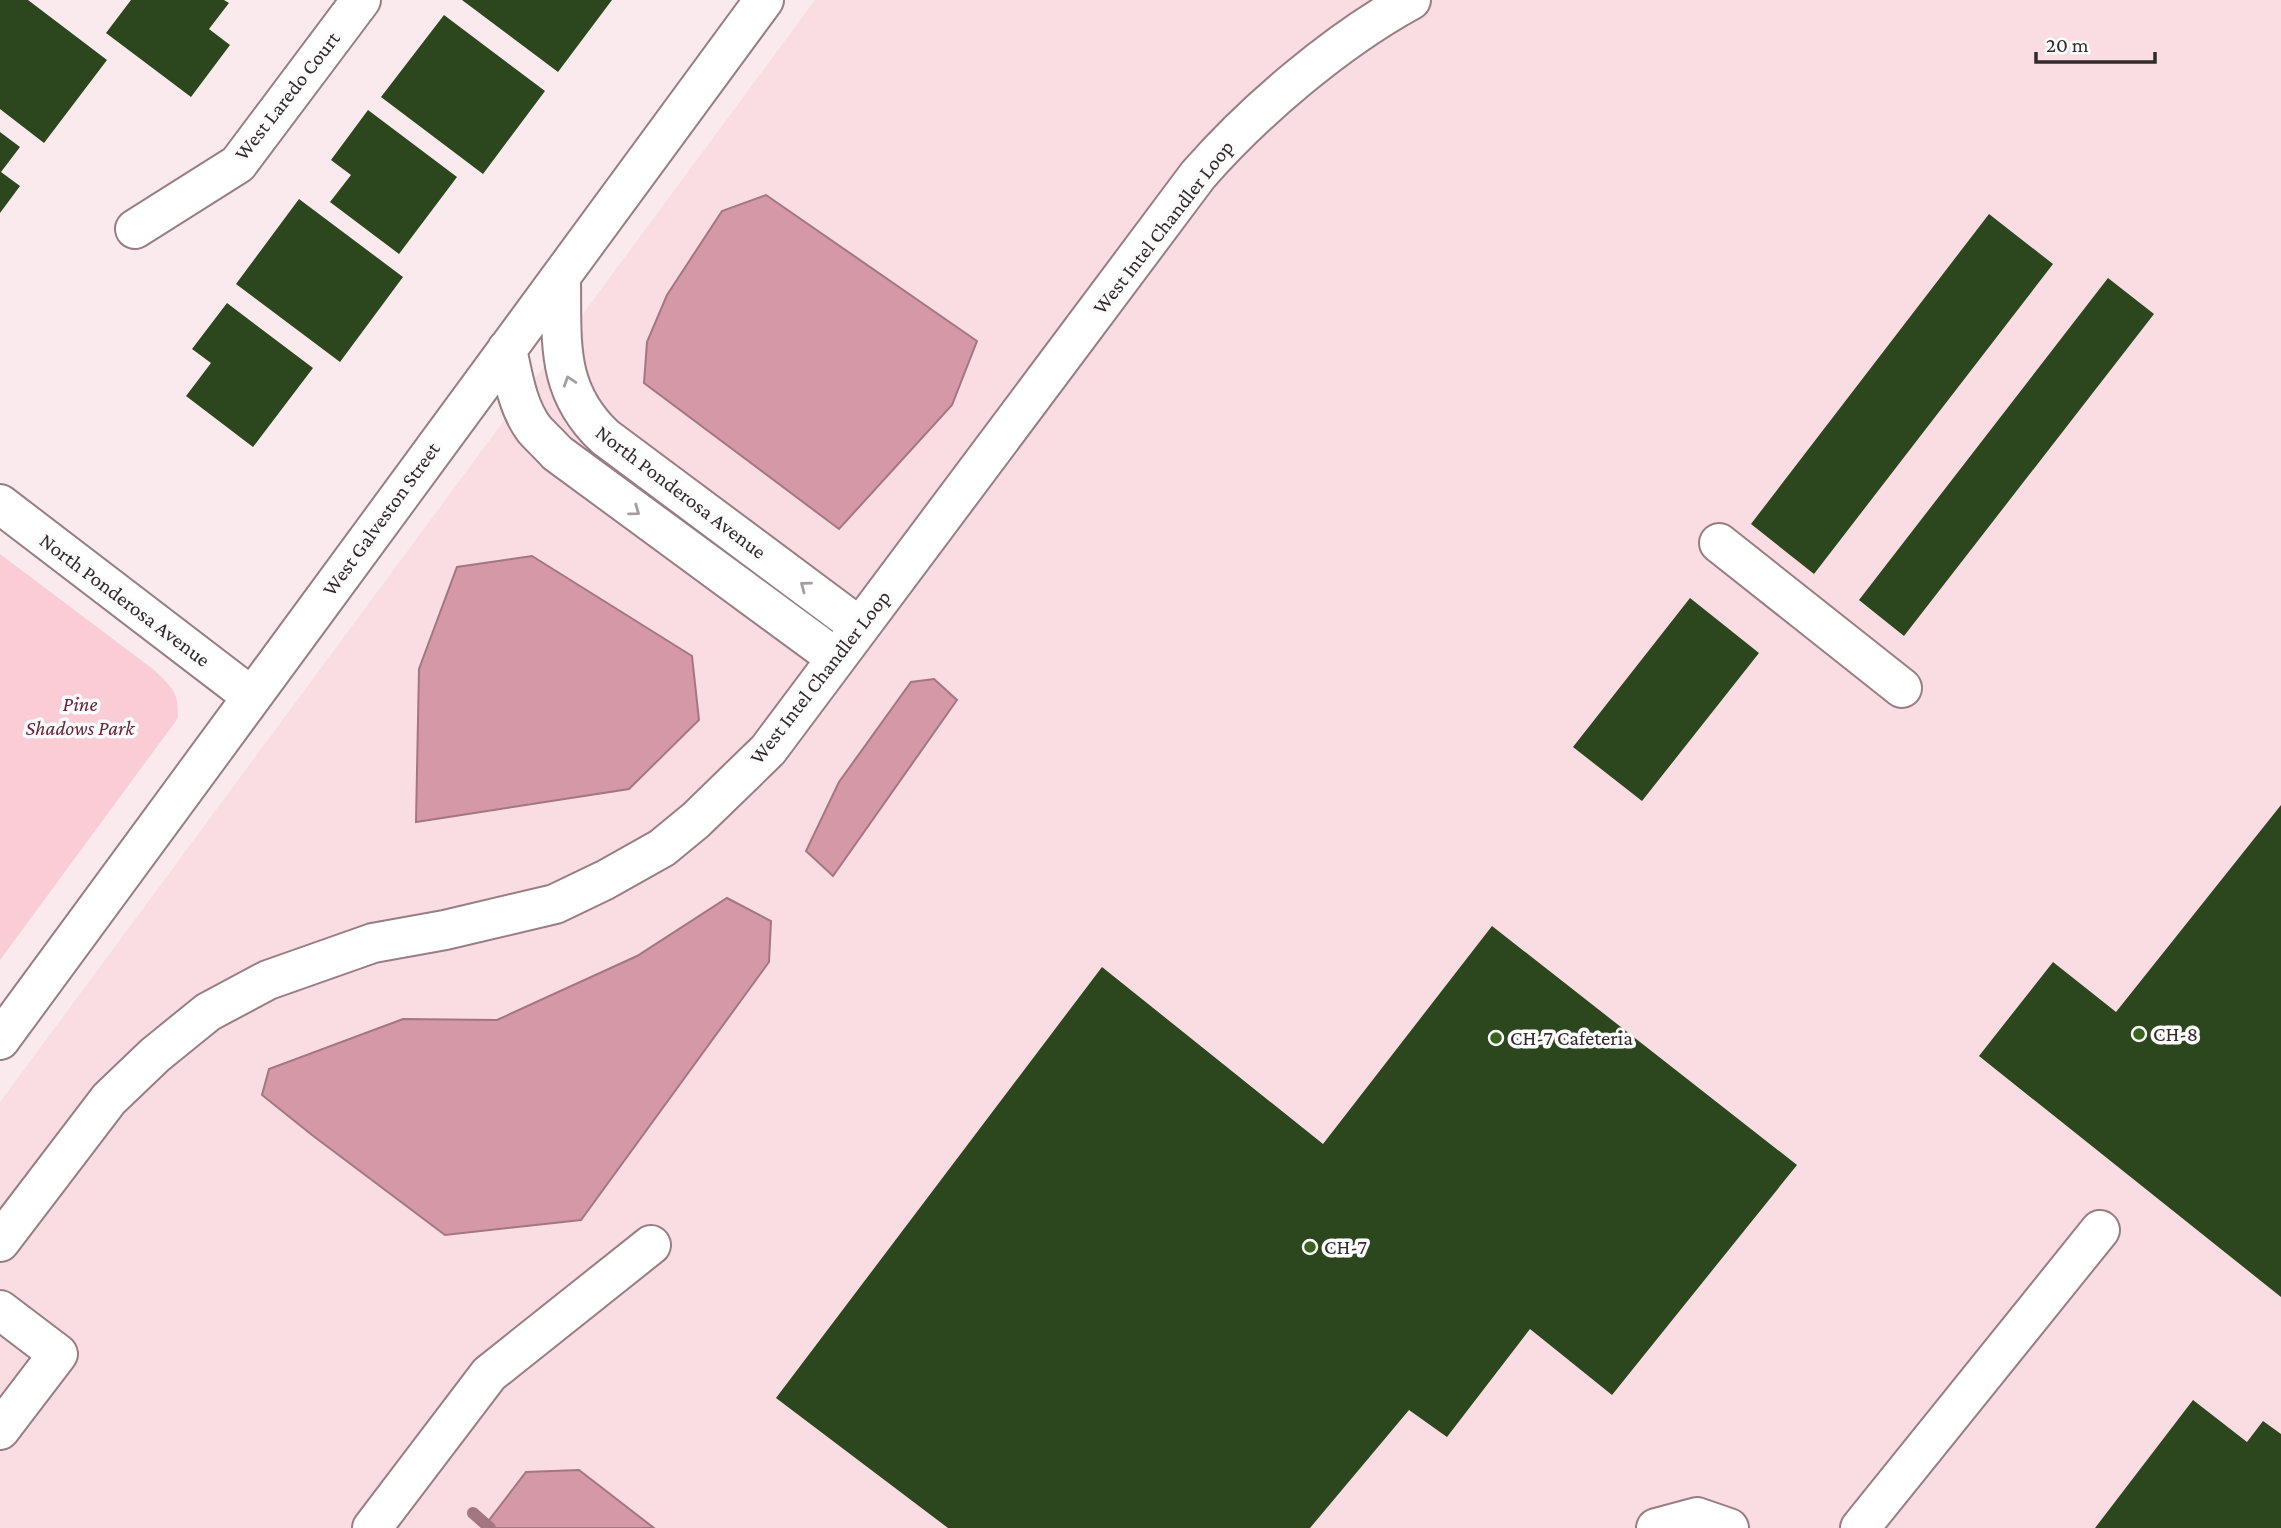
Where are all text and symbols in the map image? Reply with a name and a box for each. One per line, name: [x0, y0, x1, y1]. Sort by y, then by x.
scale bar: [2036, 21, 2155, 65]
street label: West Laredo Court: [229, 26, 345, 165]
text: 20 m: [2046, 33, 2089, 57]
street label: West Intel Chandler Loop: [1088, 135, 1238, 319]
one-way arrow: [563, 376, 577, 388]
street label: North Ponderosa Avenue: [591, 420, 771, 564]
street label: West Galveston Street: [317, 437, 445, 600]
one-way arrow: [627, 503, 640, 515]
street label: North Ponderosa Avenue: [35, 528, 215, 672]
one-way arrow: [800, 582, 813, 594]
street label: West Intel Chandler Loop: [745, 585, 895, 769]
park label: Pine Shadows Park: [26, 692, 135, 740]
place label: CH-8: [2153, 1022, 2198, 1046]
place label: CH-7 Cafeteria: [1510, 1026, 1633, 1050]
marker: CH-8: [2131, 1026, 2147, 1042]
marker: CH-7 Cafeteria: [1488, 1030, 1504, 1046]
place label: CH-7: [1324, 1235, 1367, 1259]
marker: CH-7: [1302, 1239, 1318, 1255]

